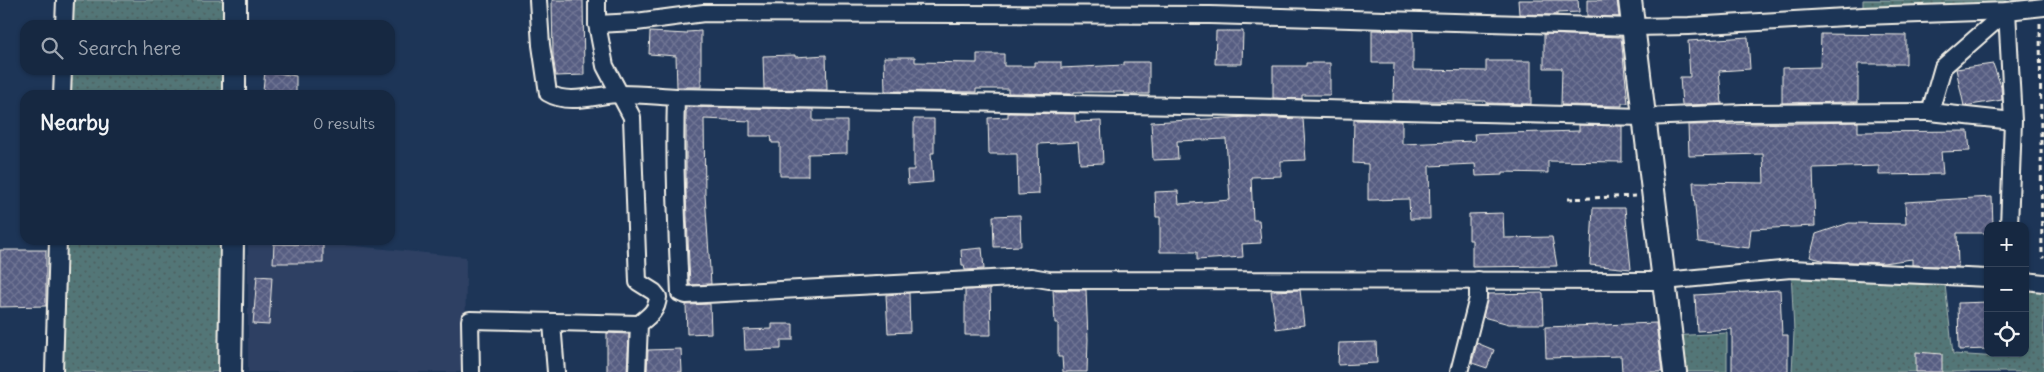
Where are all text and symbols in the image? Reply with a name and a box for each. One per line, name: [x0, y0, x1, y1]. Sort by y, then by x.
search box: [20, 20, 395, 75]
icon: search: [38, 34, 66, 62]
text: Search here: [78, 36, 181, 60]
text: Nearby: [40, 109, 110, 136]
text: 0 results: [313, 113, 375, 133]
map controls: [1984, 222, 2029, 357]
button: +: [1984, 222, 2029, 267]
button: −: [1984, 267, 2029, 312]
button: locate: [1984, 312, 2029, 357]

